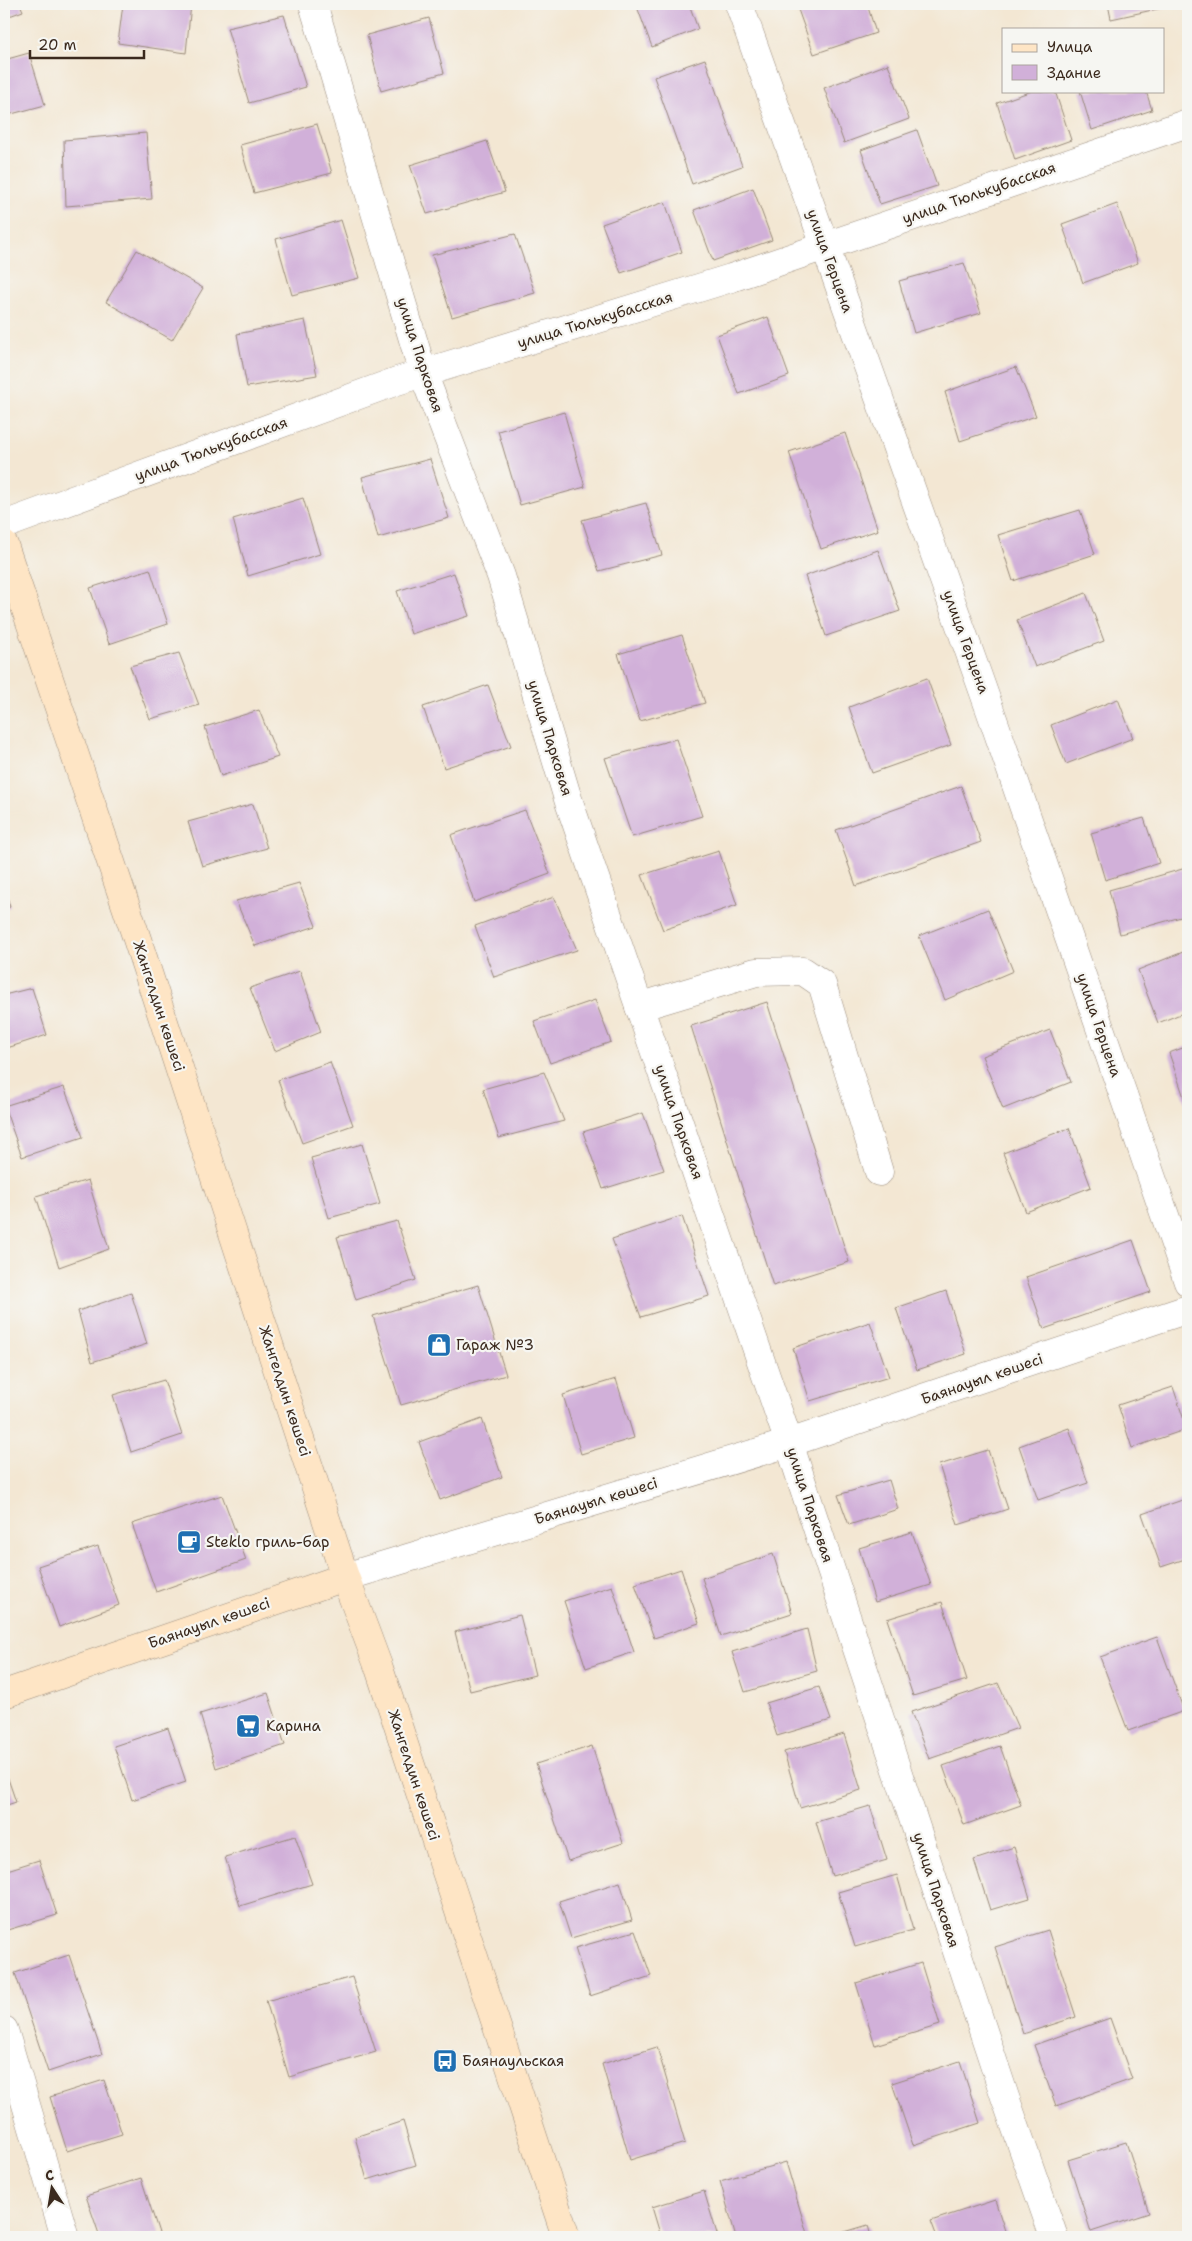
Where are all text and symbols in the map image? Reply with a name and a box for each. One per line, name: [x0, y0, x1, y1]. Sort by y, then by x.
scale bar: [30, 28, 144, 60]
legend: [1002, 28, 1164, 92]
text: 20 m: [38, 35, 77, 55]
text: Улица: [1047, 37, 1093, 57]
text: Здание: [1047, 63, 1101, 83]
street label: улица Тюлькубасская: [900, 157, 1058, 229]
street label: улица Герцена: [802, 206, 858, 316]
street label: улица Тюлькубасская: [515, 287, 675, 353]
street label: улица Парковая: [392, 295, 448, 415]
street label: улица Тюлькубасская: [132, 412, 290, 486]
street label: улица Герцена: [938, 587, 994, 697]
street label: улица Парковая: [523, 678, 577, 798]
street label: Жангелдин көшесі: [128, 938, 190, 1074]
street label: улица Герцена: [1072, 970, 1126, 1080]
street label: улица Парковая: [650, 1062, 708, 1182]
street label: Жангелдин көшесі: [254, 1323, 316, 1459]
shop icon: Гараж №3: [426, 1332, 452, 1358]
place label: Гараж №3: [456, 1335, 534, 1355]
street label: Баянауыл көшесі: [918, 1349, 1046, 1409]
street label: улица Парковая: [782, 1445, 838, 1565]
street label: Баянауыл көшесі: [532, 1473, 660, 1529]
cafe icon: Steklo гриль-бар: [176, 1529, 202, 1555]
place label: Steklo гриль-бар: [206, 1532, 329, 1552]
street label: Баянауыл көшесі: [145, 1593, 273, 1653]
street label: Жангелдин көшесі: [383, 1707, 445, 1843]
supermarket icon: Карина: [235, 1713, 261, 1739]
place label: Карина: [266, 1716, 322, 1736]
street label: улица Парковая: [908, 1830, 964, 1950]
bus stop icon: Баянаульская: [432, 2048, 458, 2074]
place label: Баянаульская: [462, 2051, 564, 2071]
north arrow: [28, 2164, 78, 2214]
text: С: [43, 2166, 55, 2185]

